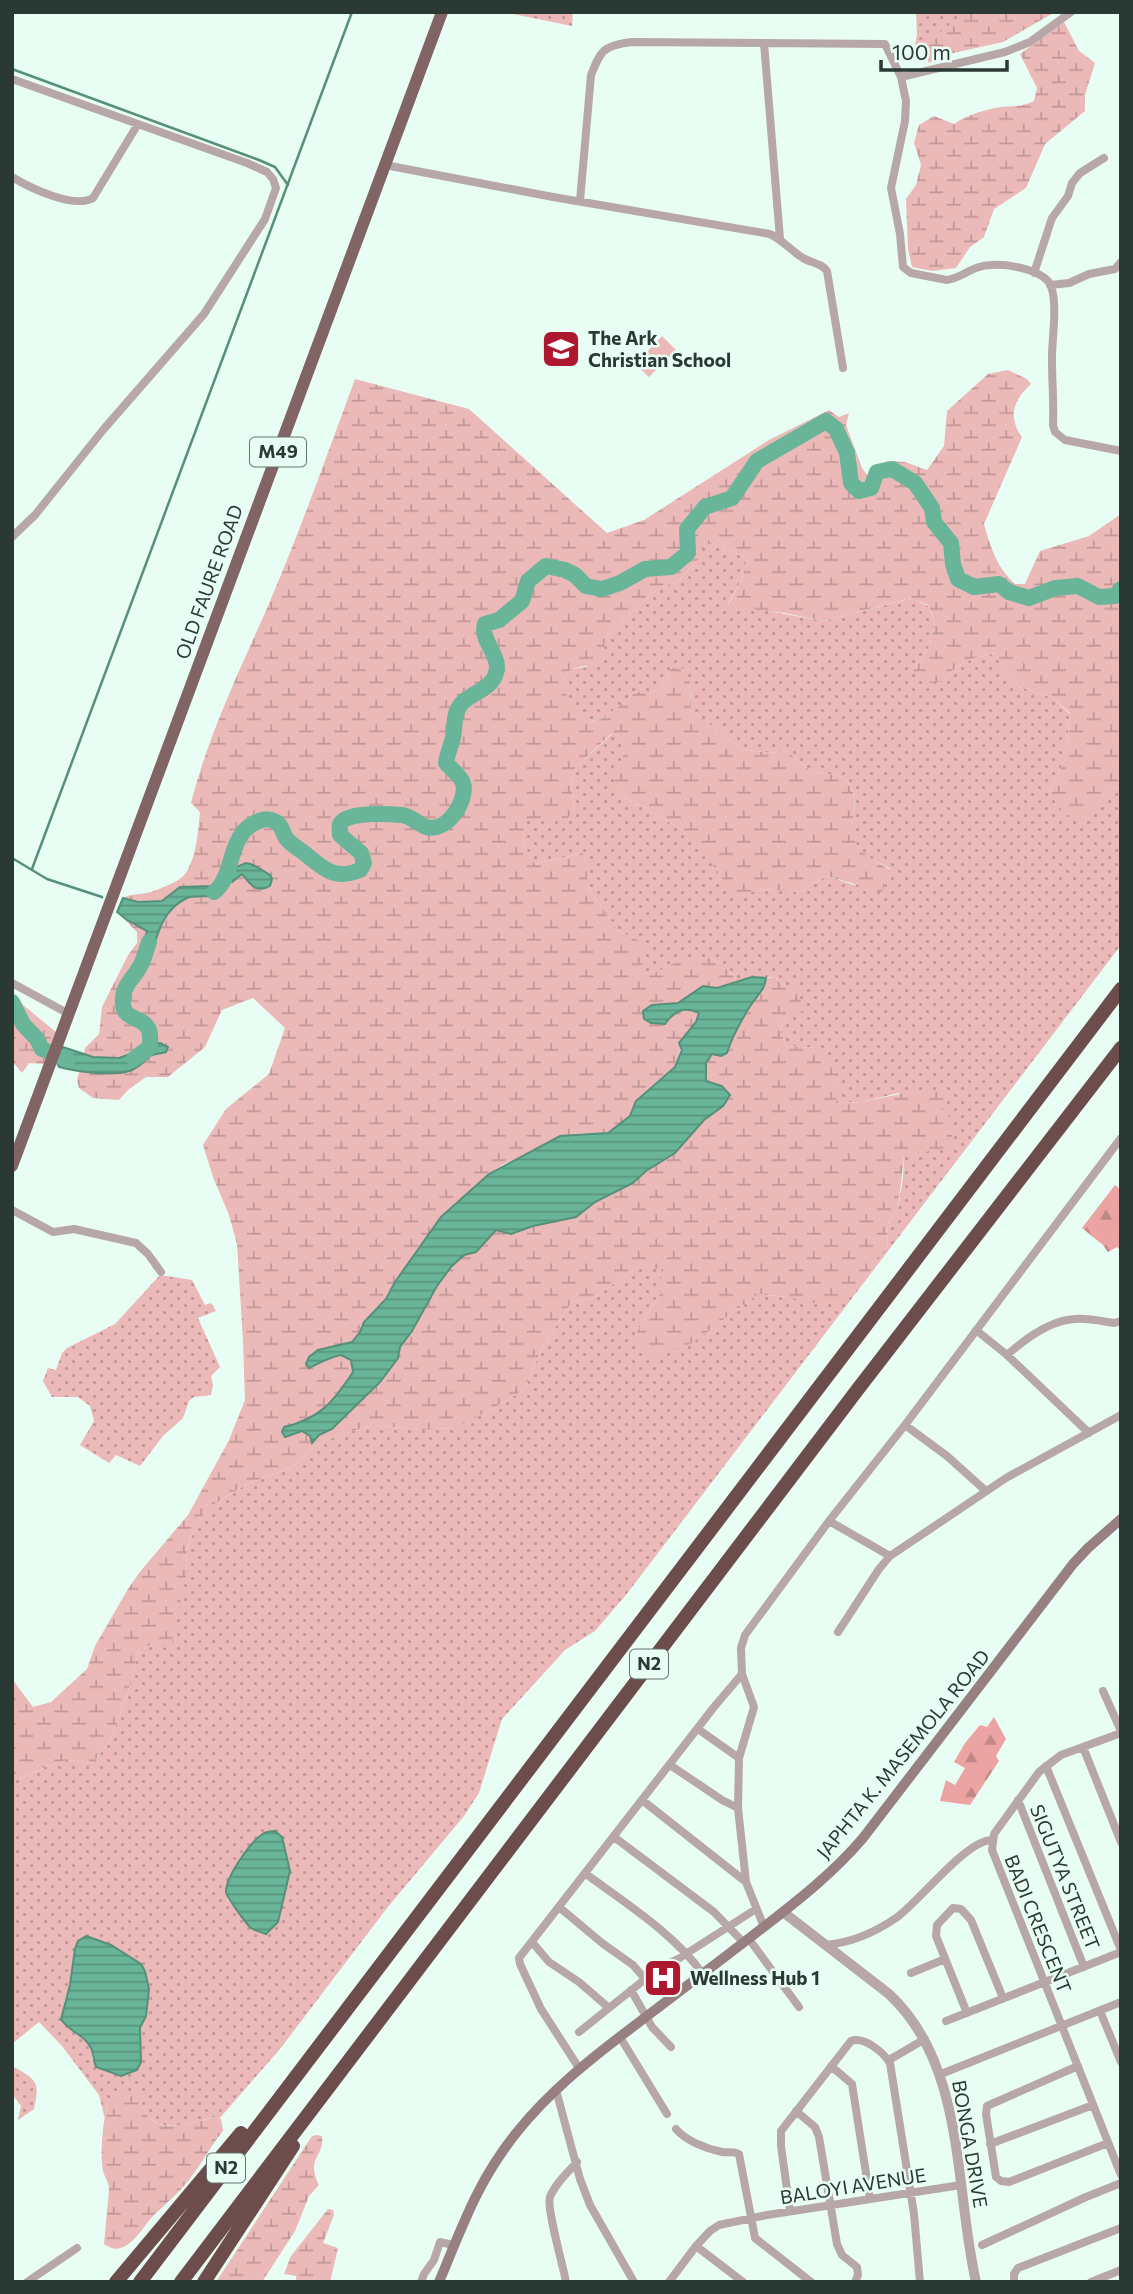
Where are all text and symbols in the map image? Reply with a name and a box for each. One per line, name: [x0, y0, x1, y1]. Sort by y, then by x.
scale bar: [881, 28, 1007, 72]
text: 100 m: [892, 39, 951, 64]
place label: The Ark Christian School: [588, 326, 731, 371]
school or university icon: The Ark Christian School: [540, 328, 582, 370]
road number: M49: [250, 438, 306, 466]
street label: OLD FAURE ROAD: [170, 501, 247, 662]
street label: JAPHTA K. MASEMOLA ROAD: [811, 1645, 994, 1863]
road number: N2: [630, 1650, 668, 1679]
street label: SIGUTYA STREET: [1026, 1801, 1105, 1953]
street label: BADI CRESCENT: [1000, 1851, 1077, 1996]
hospital icon: Wellness Hub 1: [642, 1957, 684, 1999]
place label: Wellness Hub 1: [690, 1966, 820, 1989]
street label: BONGA DRIVE: [948, 2078, 993, 2210]
road number: N2: [207, 2154, 245, 2182]
street label: BALOYI AVENUE: [778, 2163, 928, 2208]

